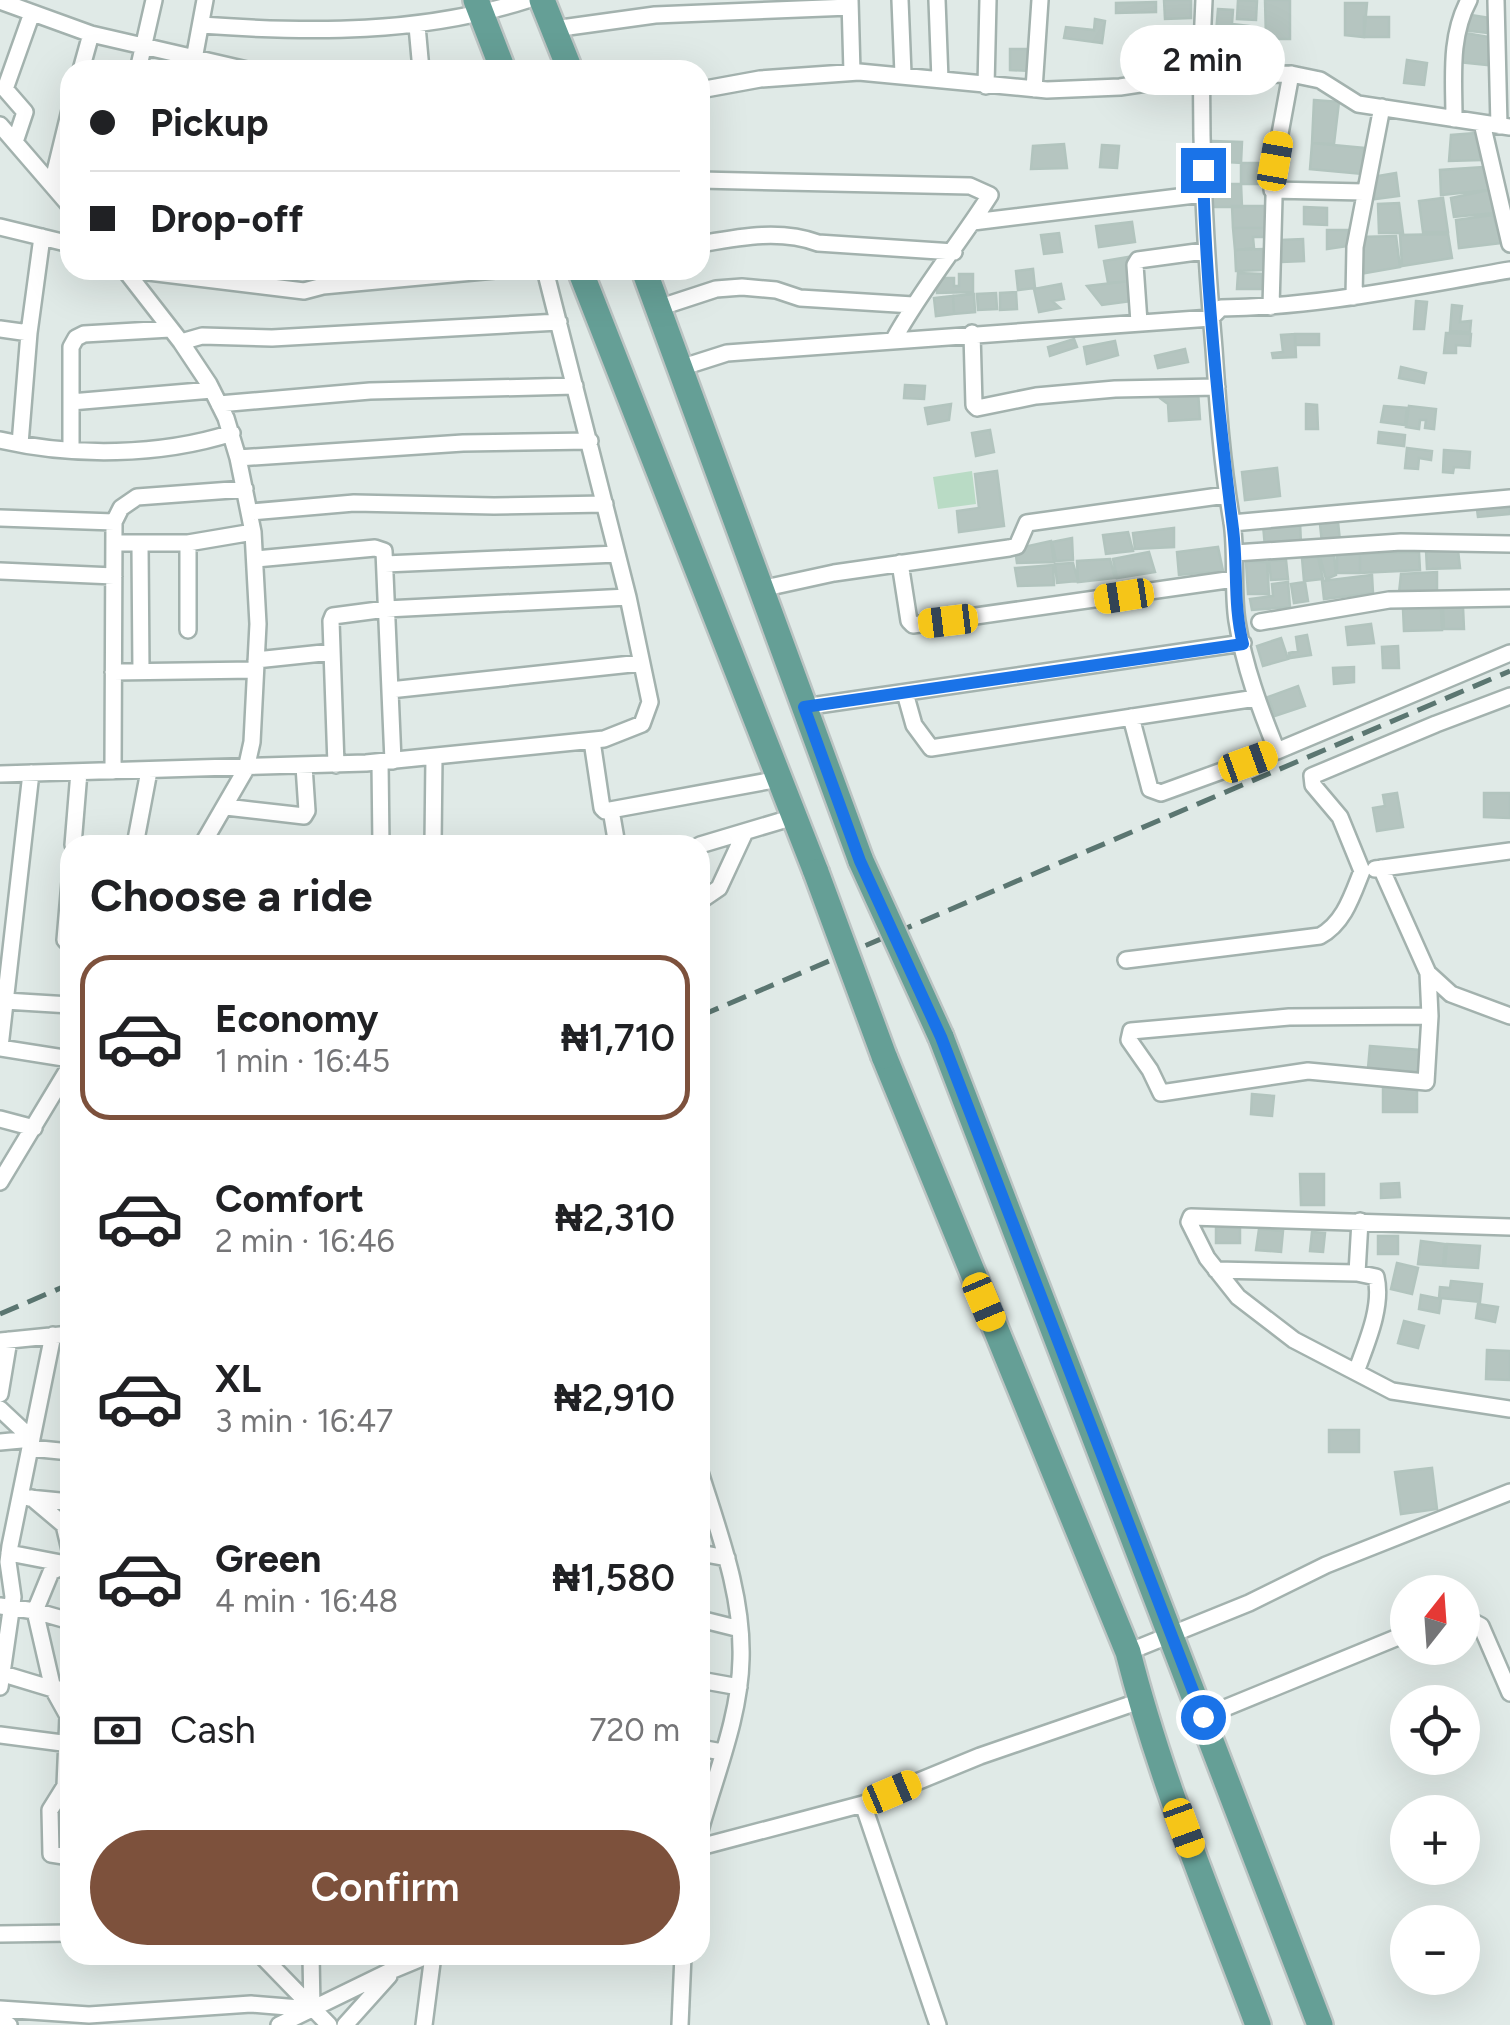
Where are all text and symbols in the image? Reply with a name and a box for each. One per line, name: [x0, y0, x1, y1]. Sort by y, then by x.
callout: 2 min: [1120, 25, 1286, 95]
text: 2 min: [1163, 41, 1242, 79]
text: Pickup: [150, 100, 268, 146]
car: [1255, 129, 1295, 193]
route end: [1181, 148, 1226, 193]
text: Drop-off: [150, 196, 303, 242]
car: [1092, 576, 1156, 616]
car: [916, 602, 980, 640]
car: [1215, 738, 1281, 786]
text: Choose a ride: [90, 868, 372, 922]
icon: car: [95, 993, 185, 1083]
text: Economy: [215, 996, 378, 1042]
text: ₦1,710: [561, 1015, 675, 1061]
text: 1 min · 16:45: [215, 1042, 390, 1080]
icon: car: [95, 1173, 185, 1263]
text: Comfort: [215, 1176, 364, 1222]
text: ₦2,310: [555, 1195, 675, 1241]
text: 2 min · 16:46: [215, 1222, 395, 1260]
car: [958, 1269, 1010, 1335]
icon: car: [95, 1353, 185, 1443]
text: XL: [215, 1356, 261, 1402]
text: ₦2,910: [554, 1375, 675, 1421]
text: 3 min · 16:47: [215, 1402, 393, 1440]
icon: car: [95, 1533, 185, 1623]
text: Green: [215, 1536, 321, 1582]
text: ₦1,580: [553, 1555, 675, 1601]
north arrow: [1390, 1575, 1480, 1665]
map controls: [1390, 1575, 1480, 1995]
text: 4 min · 16:48: [215, 1582, 398, 1620]
button: locate: [1390, 1685, 1480, 1775]
route start: [1181, 1695, 1226, 1740]
icon: cash: [90, 1703, 145, 1758]
text: Cash: [170, 1707, 256, 1753]
text: 720 m: [589, 1711, 680, 1749]
car: [859, 1766, 925, 1818]
car: [1160, 1795, 1208, 1861]
button: +: [1390, 1795, 1480, 1885]
button: Confirm: [90, 1830, 680, 1945]
button: −: [1390, 1905, 1480, 1995]

